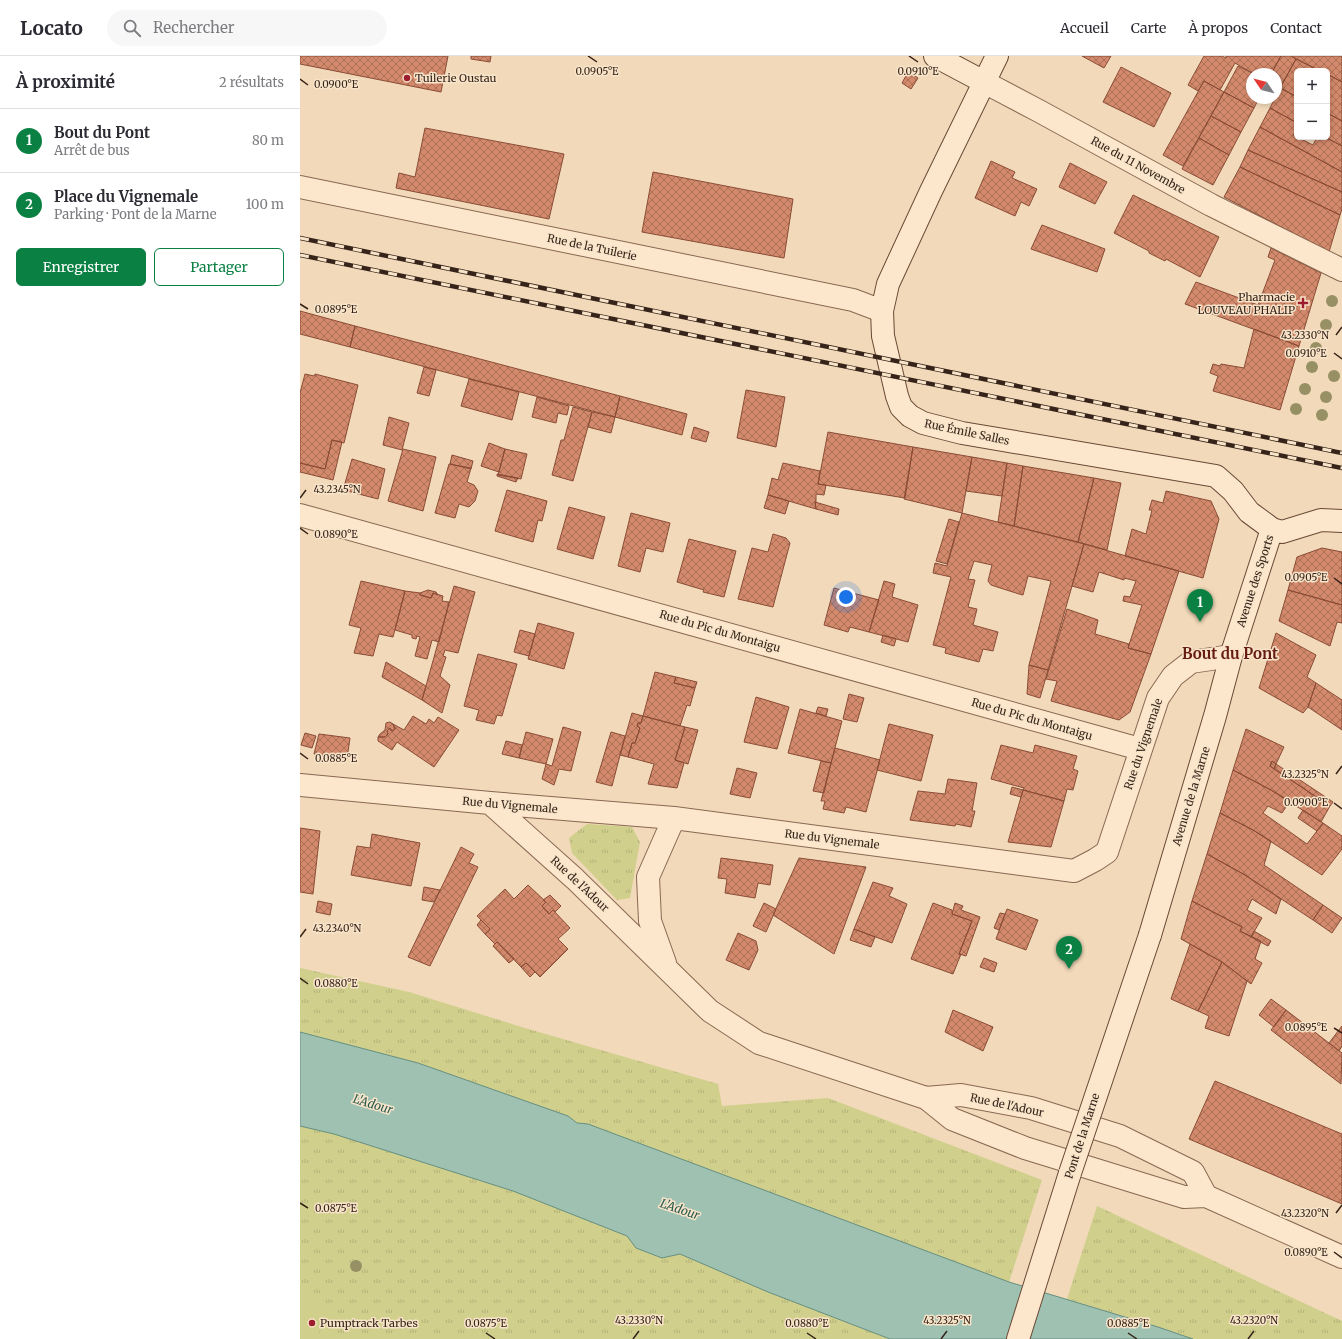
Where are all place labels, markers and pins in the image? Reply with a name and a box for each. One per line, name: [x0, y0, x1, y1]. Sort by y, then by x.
place label: Tuilerie Oustau: [415, 71, 497, 85]
marker: Tuilerie Oustau: [402, 73, 412, 83]
place label: Pharmacie LOUVEAU PHALIP: [1197, 290, 1295, 317]
marker: Pharmacie LOUVEAU PHALIP: [1298, 298, 1308, 308]
pin: 1: [1187, 589, 1213, 622]
pin: 2: [1056, 936, 1082, 969]
place label: Pumptrack Tarbes: [320, 1316, 418, 1330]
marker: Pumptrack Tarbes: [307, 1318, 317, 1328]

